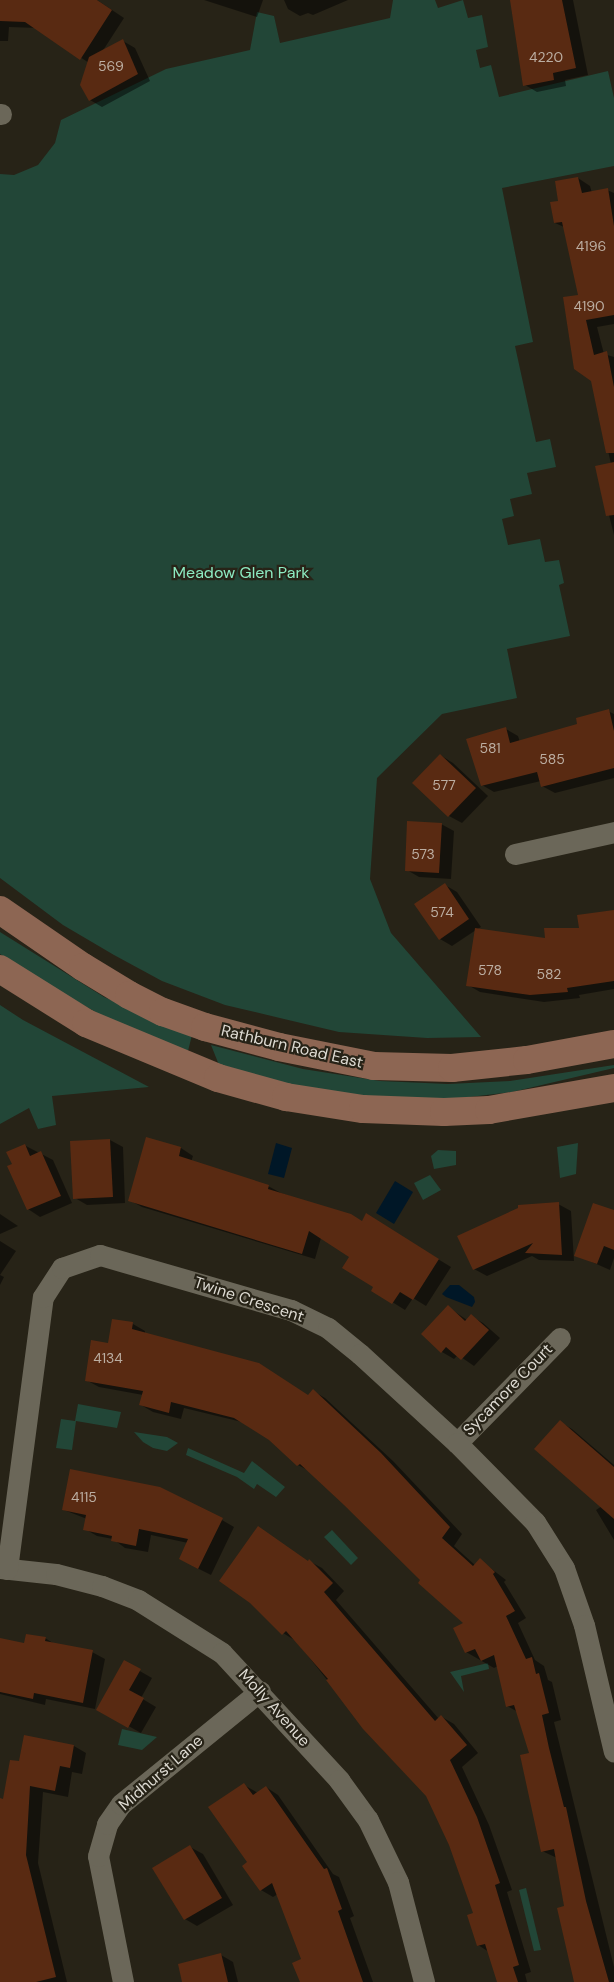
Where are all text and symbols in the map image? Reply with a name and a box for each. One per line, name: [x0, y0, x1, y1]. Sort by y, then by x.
house number: 4220: [529, 49, 563, 65]
house number: 569: [98, 58, 124, 74]
house number: 4196: [576, 238, 606, 254]
house number: 4190: [573, 298, 605, 314]
park label: Meadow Glen Park: [173, 563, 309, 583]
house number: 581: [479, 740, 501, 756]
house number: 585: [539, 751, 565, 767]
house number: 577: [432, 777, 456, 793]
house number: 573: [411, 846, 435, 862]
house number: 574: [430, 904, 454, 920]
house number: 578: [478, 962, 502, 978]
house number: 582: [537, 966, 561, 982]
street label: Rathburn Road East: [219, 1021, 365, 1073]
street label: Twine Crescent: [192, 1273, 306, 1327]
street label: Sycamore Court: [459, 1340, 557, 1440]
house number: 4134: [93, 1350, 123, 1366]
house number: 4115: [71, 1489, 97, 1505]
street label: Molly Avenue: [234, 1665, 314, 1751]
street label: Midhurst Lane: [115, 1731, 207, 1815]

